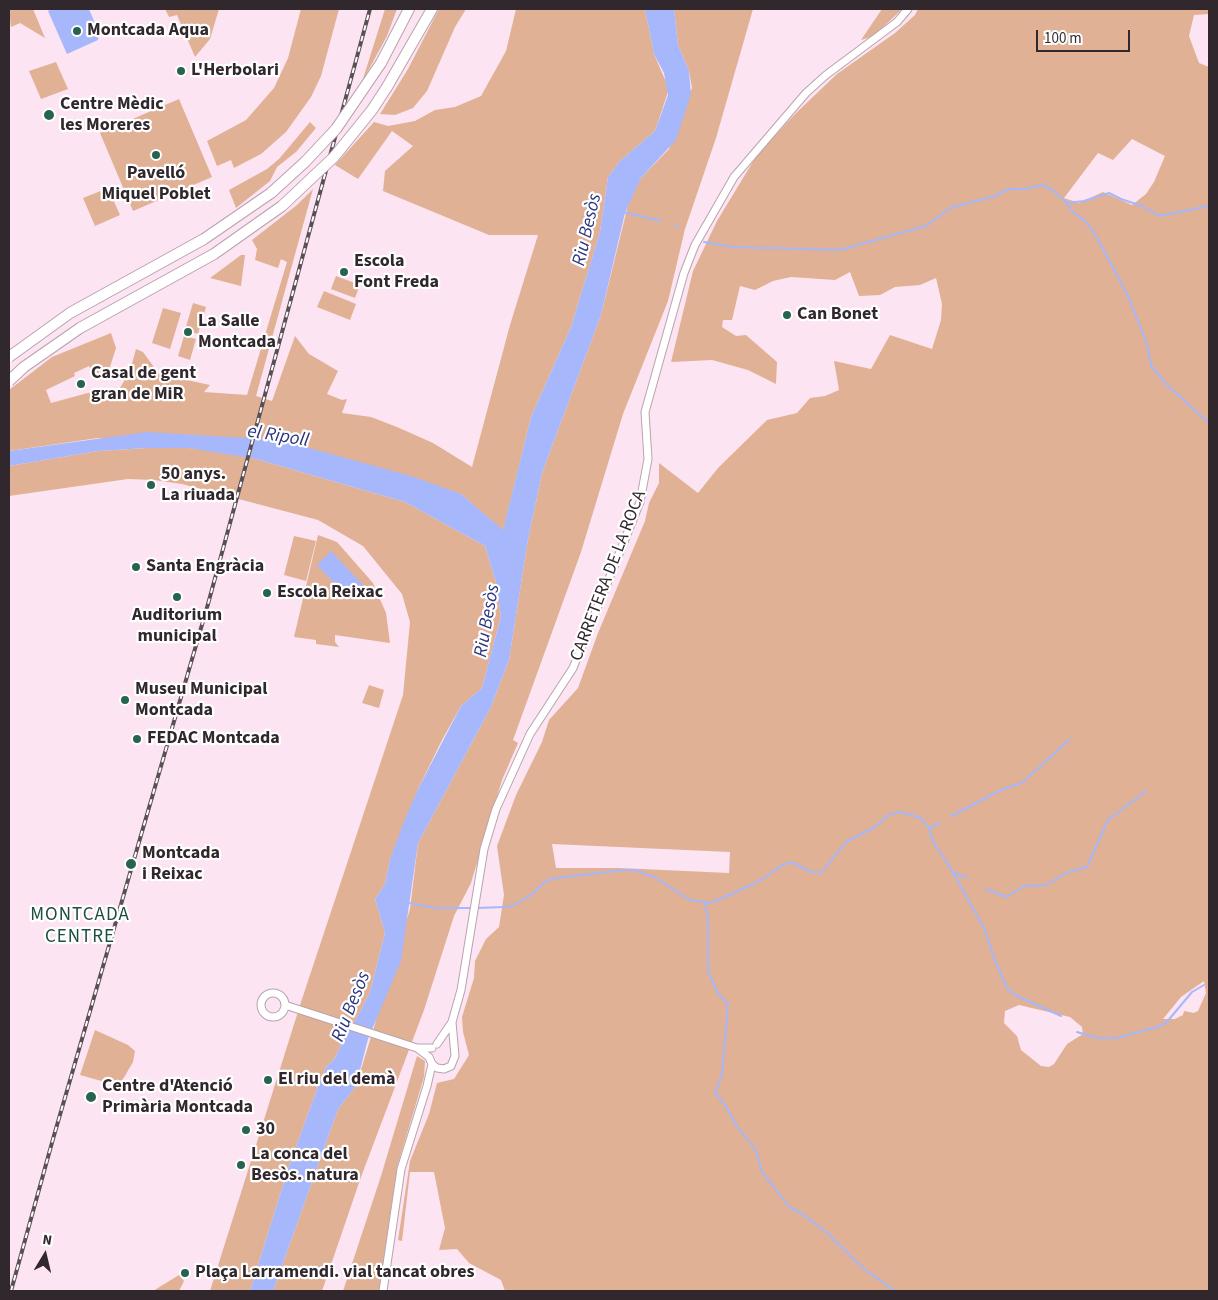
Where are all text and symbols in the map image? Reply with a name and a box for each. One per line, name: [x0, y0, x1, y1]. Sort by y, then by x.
place label: Montcada Aqua: [87, 20, 209, 42]
scale bar: [1038, 20, 1132, 52]
marker: Montcada Aqua: [71, 25, 83, 37]
text: 100 m: [1044, 28, 1082, 49]
place label: L'Herbolari: [191, 60, 279, 82]
marker: L'Herbolari: [175, 65, 187, 77]
place label: Centre Mèdic les Moreres: [60, 94, 164, 136]
marker: Centre Mèdic les Moreres: [42, 108, 56, 122]
marker: Pavelló Miquel Poblet: [150, 149, 162, 161]
place label: Pavelló Miquel Poblet: [101, 163, 211, 205]
water label: Riu Besòs: [569, 192, 607, 268]
place label: Escola Font Freda: [354, 251, 439, 294]
marker: Escola Font Freda: [338, 266, 350, 278]
place label: Can Bonet: [797, 304, 878, 326]
marker: Can Bonet: [781, 309, 793, 321]
place label: La Salle Montcada: [198, 311, 276, 354]
marker: La Salle Montcada: [182, 326, 194, 338]
place label: Casal de gent gran de MiR: [91, 363, 196, 406]
marker: Casal de gent gran de MiR: [75, 378, 87, 390]
water label: el Ripoll: [246, 421, 310, 453]
place label: 50 anys. La riuada: [161, 464, 235, 506]
marker: 50 anys. La riuada: [145, 479, 157, 491]
street label: CARRETERA DE LA ROCA: [566, 488, 652, 664]
place label: Santa Engràcia: [146, 556, 264, 578]
marker: Santa Engràcia: [130, 561, 142, 573]
place label: Escola Reixac: [277, 582, 383, 604]
water label: Riu Besòs: [470, 583, 506, 659]
marker: Escola Reixac: [261, 587, 273, 599]
marker: Auditorium municipal: [171, 591, 183, 603]
place label: Auditorium municipal: [132, 605, 222, 648]
place label: Museu Municipal Montcada: [135, 679, 267, 722]
marker: Museu Municipal Montcada: [119, 694, 131, 706]
place label: FEDAC Montcada: [147, 728, 280, 750]
marker: FEDAC Montcada: [131, 733, 143, 745]
place label: Montcada i Reixac: [142, 843, 220, 886]
marker: Montcada i Reixac: [124, 857, 138, 871]
district label: MONTCADA CENTRE: [29, 905, 131, 949]
water label: Riu Besòs: [328, 969, 376, 1045]
place label: El riu del demà: [278, 1069, 396, 1091]
marker: El riu del demà: [262, 1074, 274, 1086]
place label: Centre d'Atenció Primària Montcada: [102, 1076, 253, 1118]
marker: Centre d'Atenció Primària Montcada: [84, 1090, 98, 1104]
place label: 30: [256, 1119, 275, 1141]
marker: 30: [240, 1124, 252, 1136]
place label: La conca del Besòs. natura: [251, 1144, 359, 1186]
marker: La conca del Besòs. natura: [235, 1159, 247, 1171]
north arrow: [20, 1230, 70, 1280]
text: N: [41, 1230, 54, 1251]
place label: Plaça Larramendi. vial tancat obres: [195, 1262, 475, 1284]
marker: Plaça Larramendi. vial tancat obres: [179, 1267, 191, 1279]

